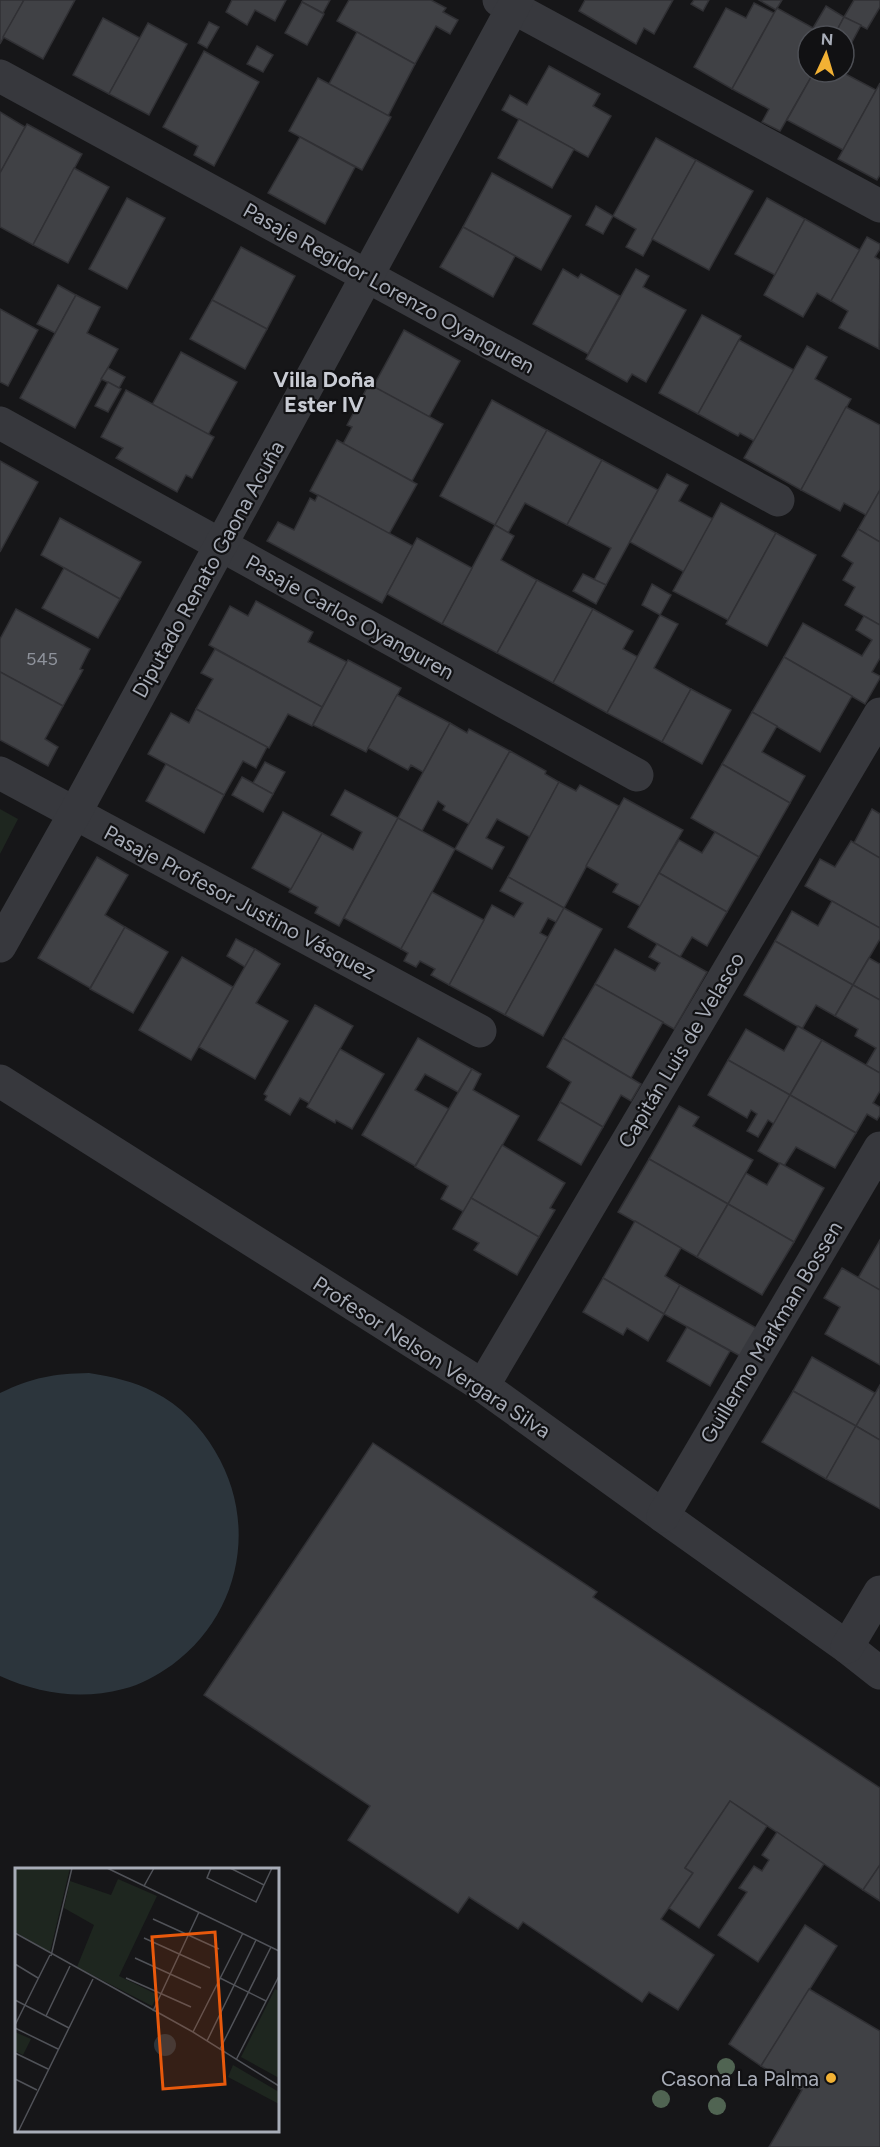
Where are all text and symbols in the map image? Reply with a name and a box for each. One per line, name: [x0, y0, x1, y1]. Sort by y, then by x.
north arrow: [796, 24, 856, 84]
text: N: [820, 30, 834, 49]
street label: Pasaje Regidor Lorenzo Oyanguren: [239, 197, 539, 379]
district label: Villa Doña Ester IV: [273, 366, 375, 418]
street label: Diputado Renato Gaona Acuña: [127, 436, 289, 702]
street label: Pasaje Carlos Oyanguren: [242, 549, 458, 685]
house number: 545: [26, 648, 58, 670]
street label: Pasaje Profesor Justino Vásquez: [100, 820, 380, 984]
street label: Capitán Luis de Velasco: [613, 948, 749, 1152]
street label: Guillermo Markman Bossen: [695, 1216, 847, 1448]
street label: Profesor Nelson Vergara Silva: [309, 1271, 555, 1443]
inset map: [15, 1868, 279, 2132]
place label: Casona La Palma: [661, 2066, 819, 2091]
marker: Casona La Palma: [824, 2071, 838, 2085]

